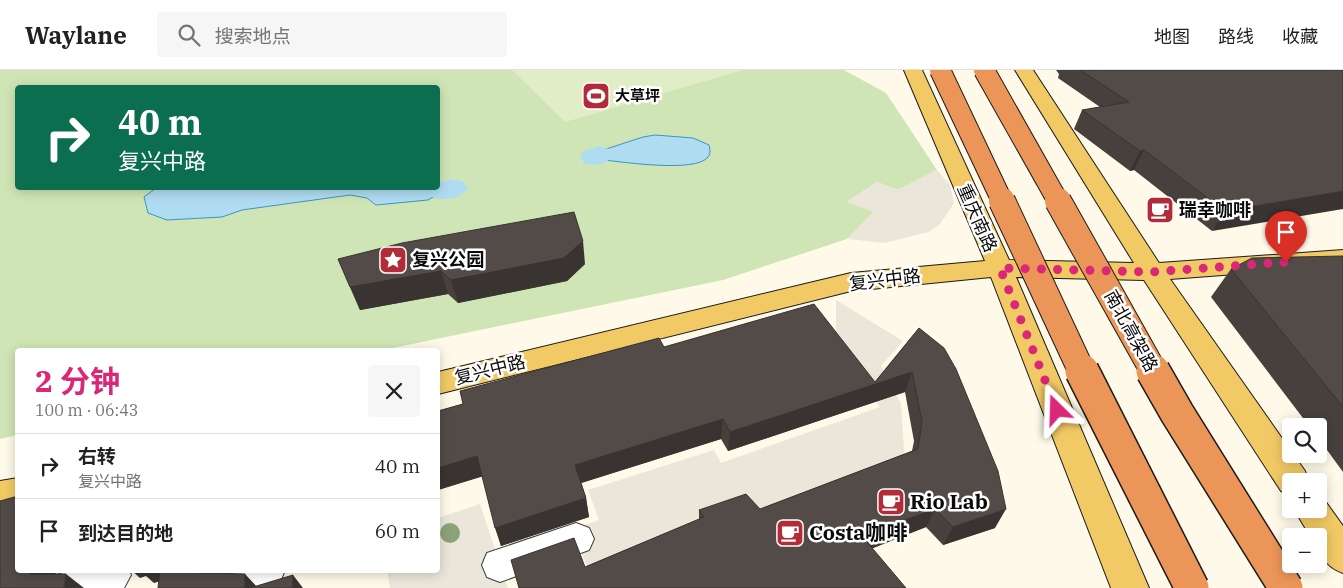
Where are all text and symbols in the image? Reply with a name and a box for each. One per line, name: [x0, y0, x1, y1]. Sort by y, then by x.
search box: [157, 12, 507, 57]
text: Waylane: [25, 19, 127, 51]
icon: search: [175, 21, 203, 49]
text: 搜索地点: [215, 24, 291, 48]
text: 地图: [1154, 25, 1190, 48]
text: 路线: [1218, 25, 1254, 48]
text: 收藏: [1282, 25, 1318, 48]
sports icon: 大草坪: [581, 81, 611, 111]
place label: 大草坪: [615, 86, 660, 105]
text: 40 m: [118, 99, 202, 145]
icon: right: [35, 105, 100, 170]
text: 复兴中路: [118, 146, 206, 175]
street label: 重庆南路: [952, 180, 1003, 255]
cafe icon: 瑞幸咖啡: [1145, 195, 1175, 225]
place label: 瑞幸咖啡: [1179, 198, 1251, 221]
pin: [1265, 211, 1307, 262]
icon: arrive: [1272, 218, 1300, 246]
place icon: 复兴公园: [378, 245, 408, 275]
place label: 复兴公园: [412, 248, 484, 271]
street label: 复兴中路: [848, 264, 922, 295]
street label: 南北高架路: [1100, 286, 1163, 376]
street label: 复兴中路: [452, 350, 528, 389]
text: 2 分钟: [35, 361, 120, 400]
button: close: [368, 365, 420, 417]
position arrow: [1030, 383, 1082, 435]
text: 100 m · 06:43: [35, 400, 138, 420]
map controls: [1282, 418, 1327, 573]
button: search: [1282, 418, 1327, 463]
text: 右转: [78, 444, 116, 468]
icon: right: [35, 452, 63, 480]
text: 40 m: [375, 454, 420, 478]
text: 复兴中路: [78, 471, 142, 491]
button: +: [1282, 473, 1327, 518]
cafe icon: Rio Lab: [876, 487, 906, 517]
place label: Rio Lab: [910, 487, 988, 515]
icon: arrive: [35, 517, 63, 545]
cafe icon: Costa咖啡: [775, 518, 805, 548]
place label: Costa咖啡: [809, 518, 907, 546]
text: 60 m: [375, 519, 420, 543]
text: 到达目的地: [78, 521, 173, 545]
button: −: [1282, 528, 1327, 573]

